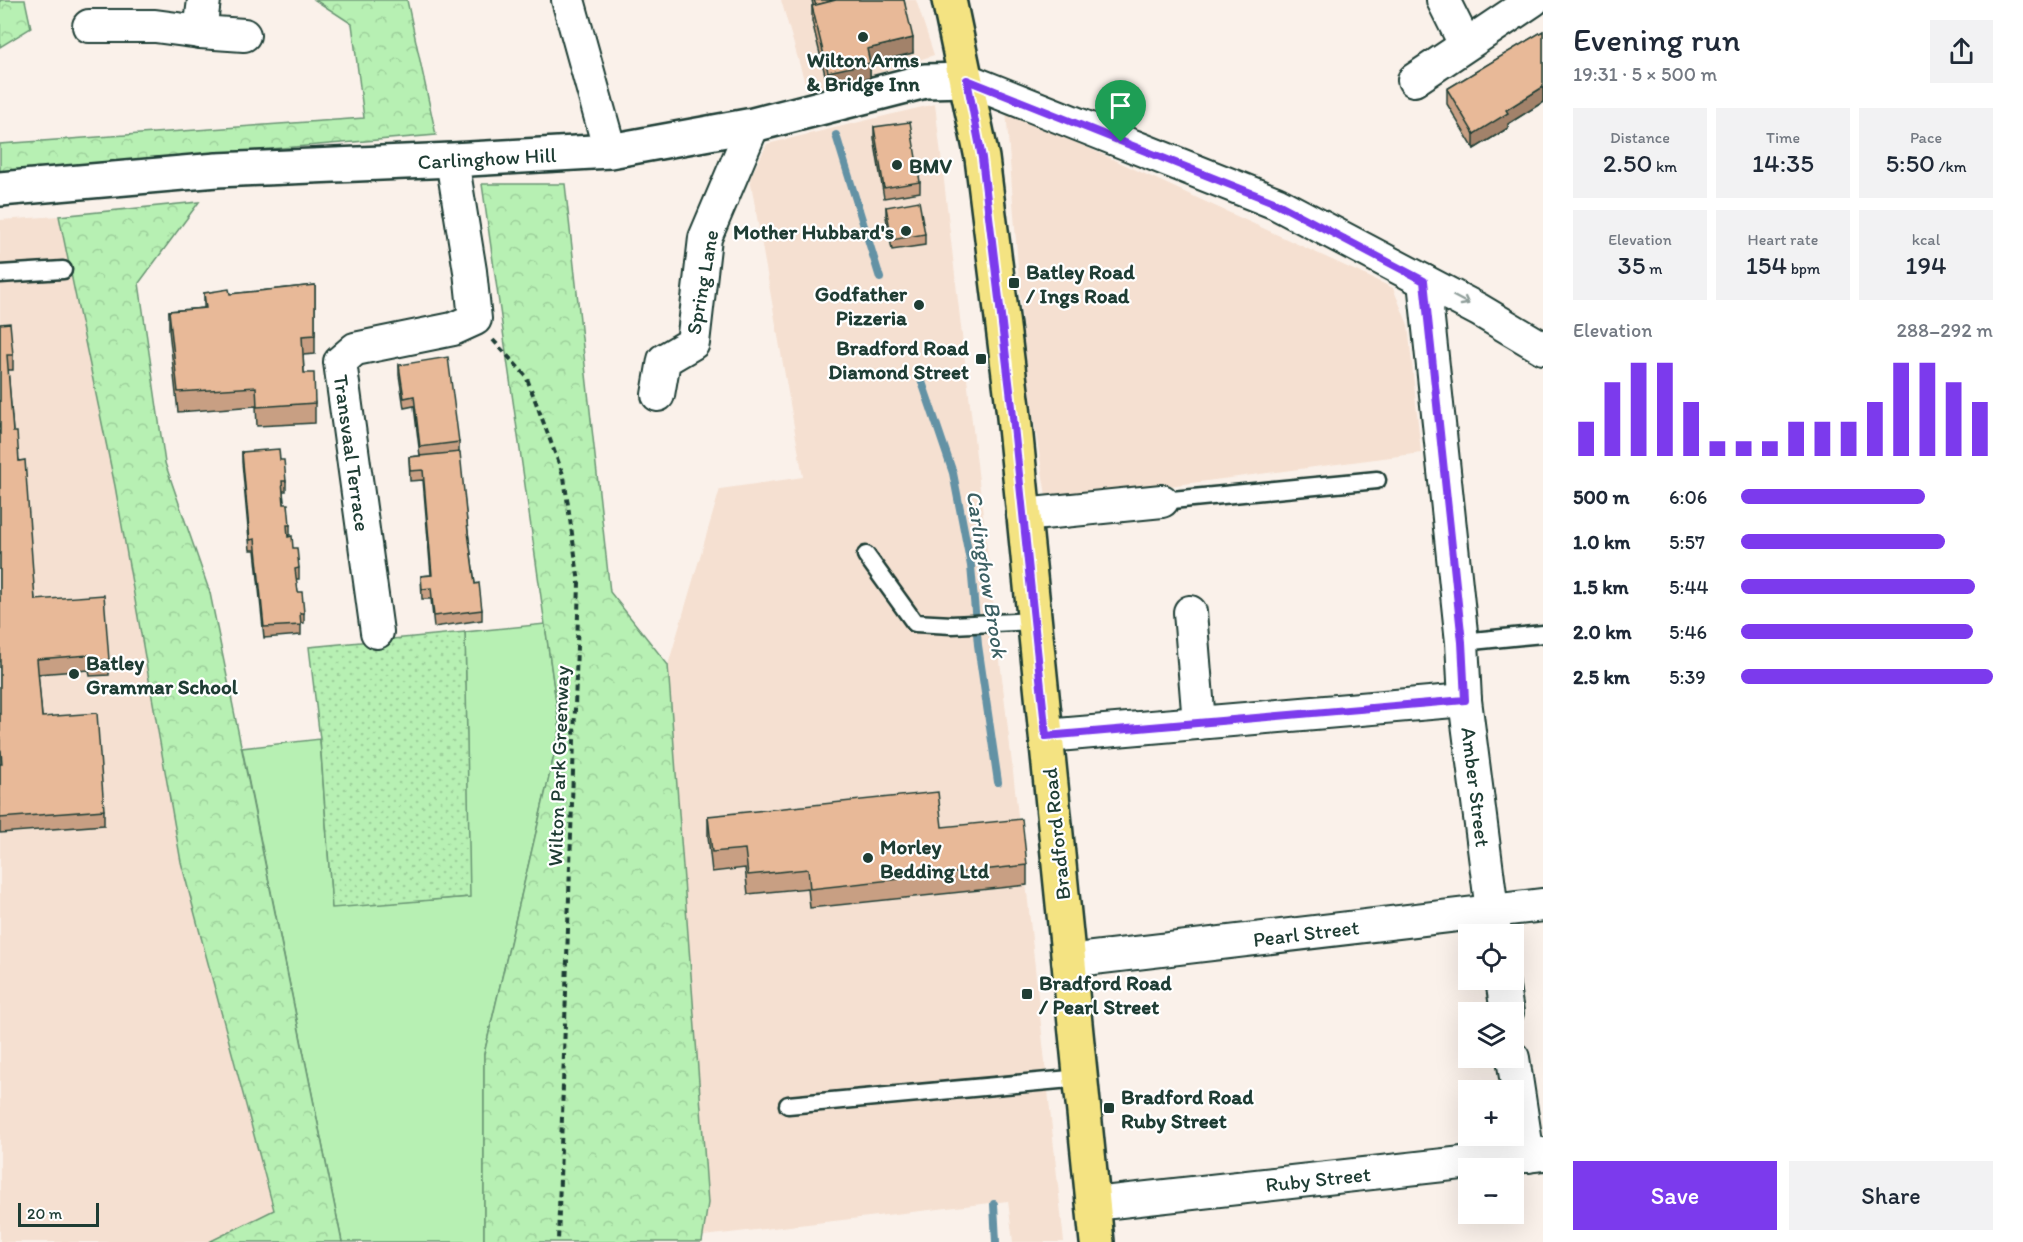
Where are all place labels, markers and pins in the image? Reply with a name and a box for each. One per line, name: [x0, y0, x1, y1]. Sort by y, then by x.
marker: Wilton Arms & Bridge Inn: [856, 30, 870, 44]
place label: Wilton Arms & Bridge Inn: [806, 47, 920, 97]
pin: [1095, 80, 1146, 142]
place label: BMV: [909, 153, 953, 178]
marker: BMV: [890, 158, 904, 172]
place label: Mother Hubbard's: [733, 219, 894, 244]
marker: Mother Hubbard's: [899, 224, 913, 238]
place label: Batley Road / Ings Road: [1025, 259, 1135, 309]
marker: Batley Road / Ings Road: [1007, 276, 1021, 290]
place label: Godfather Pizzeria: [815, 281, 908, 330]
marker: Godfather Pizzeria: [912, 298, 926, 312]
place label: Bradford Road Diamond Street: [828, 335, 970, 384]
marker: Bradford Road Diamond Street: [974, 352, 988, 366]
place label: Batley Grammar School: [86, 650, 239, 699]
marker: Batley Grammar School: [67, 667, 81, 681]
place label: Morley Bedding Ltd: [880, 834, 990, 884]
marker: Morley Bedding Ltd: [861, 851, 875, 865]
place label: Bradford Road / Pearl Street: [1038, 970, 1172, 1019]
marker: Bradford Road / Pearl Street: [1020, 987, 1034, 1001]
place label: Bradford Road Ruby Street: [1121, 1084, 1254, 1134]
marker: Bradford Road Ruby Street: [1102, 1101, 1116, 1115]

